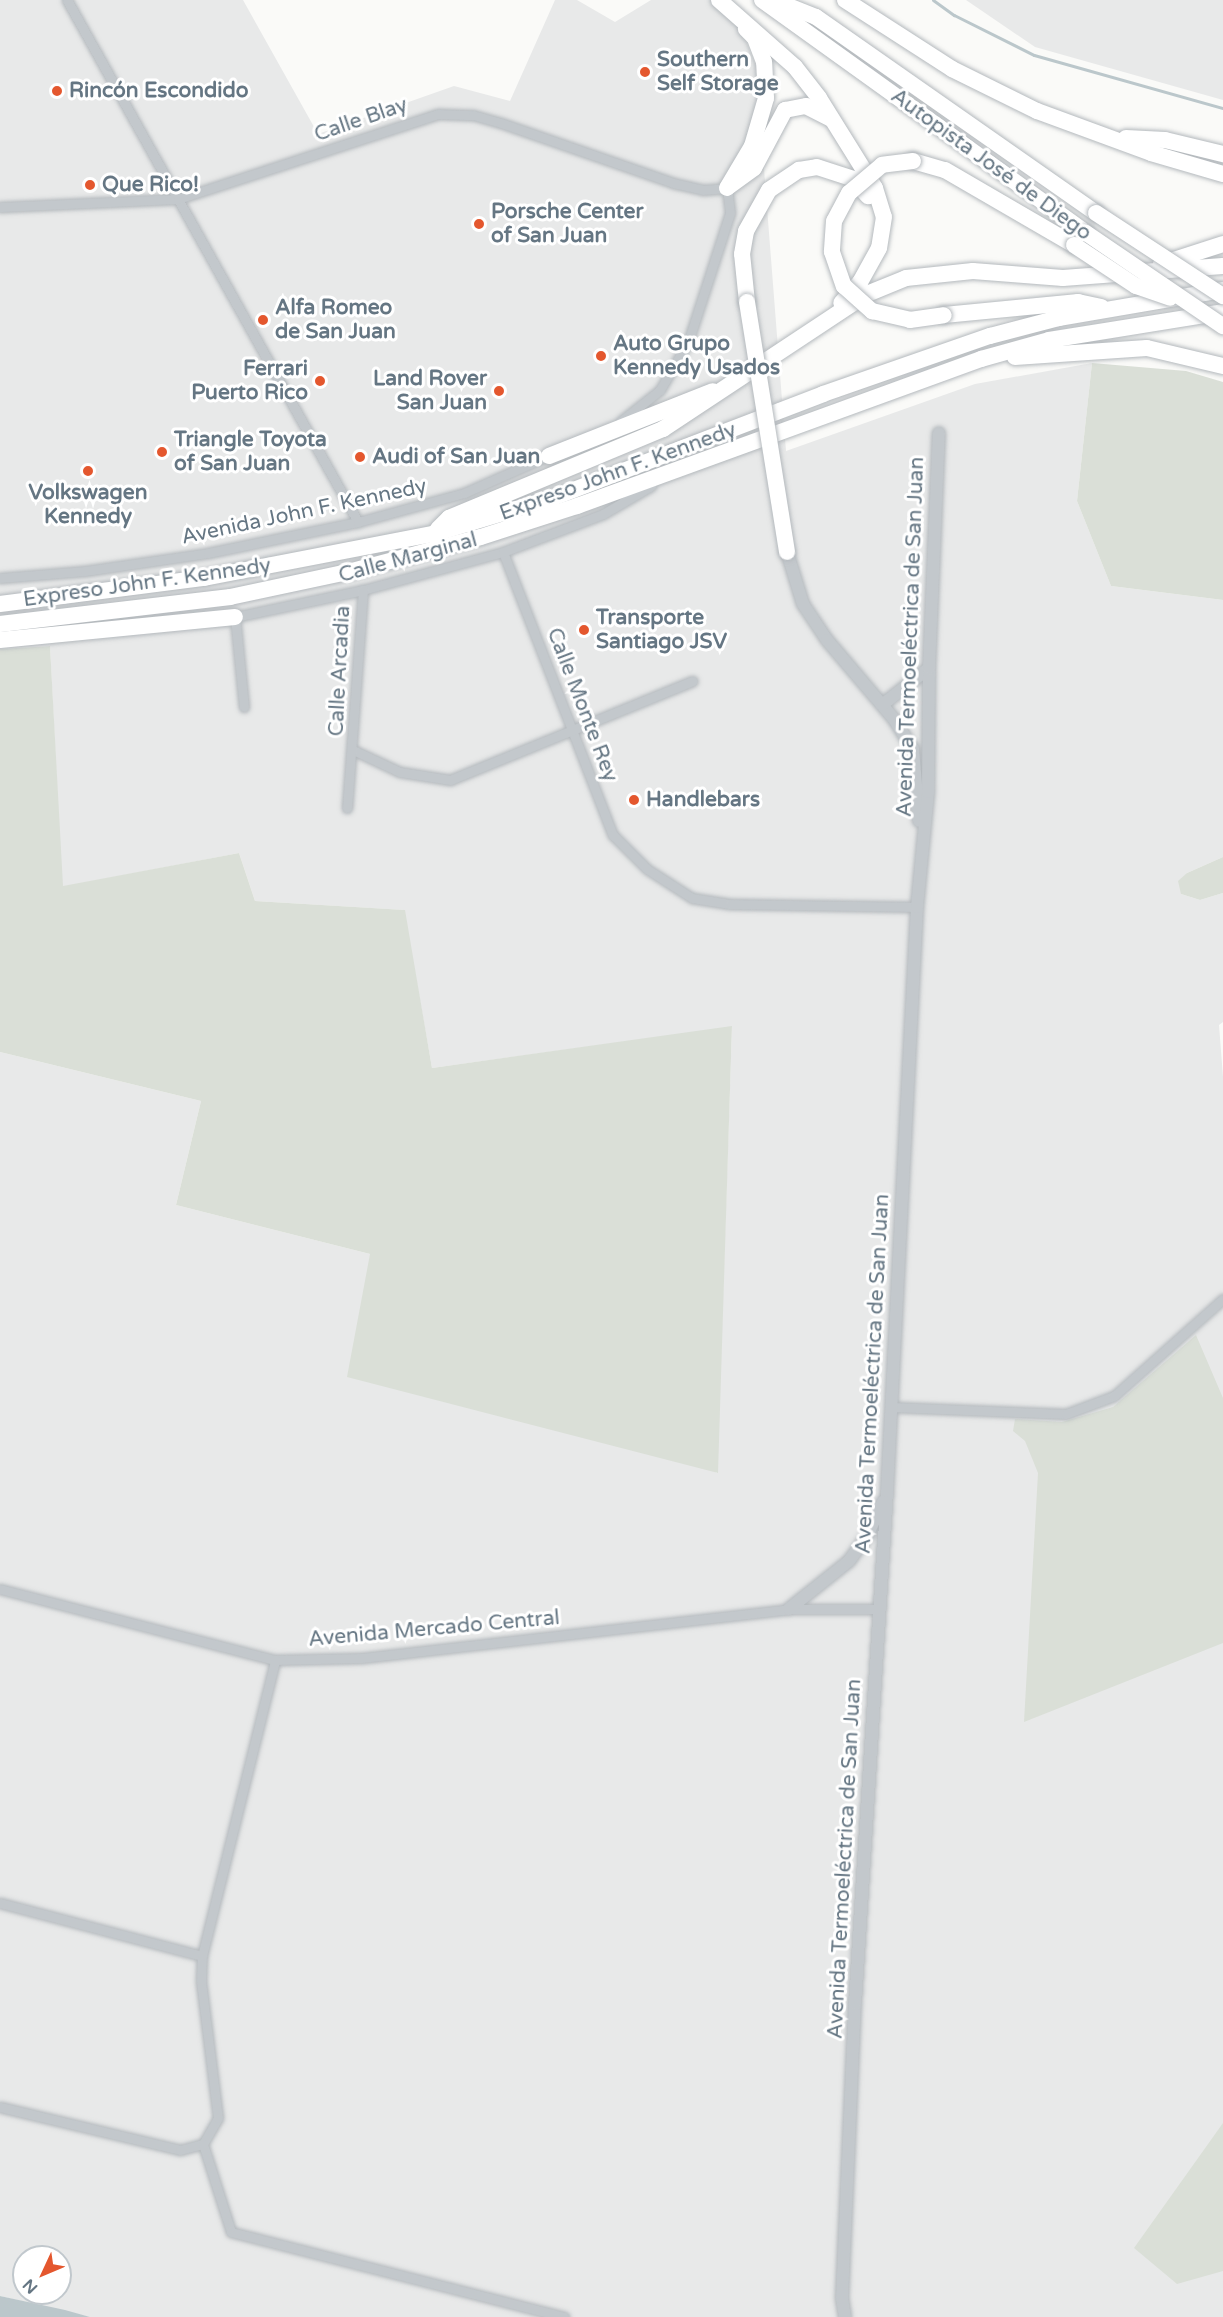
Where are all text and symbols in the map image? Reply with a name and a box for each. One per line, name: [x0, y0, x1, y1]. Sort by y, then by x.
place label: Southern Self Storage: [657, 47, 779, 97]
marker: Southern Self Storage: [638, 65, 652, 79]
place label: Rincón Escondido: [69, 78, 249, 104]
marker: Rincón Escondido: [50, 84, 64, 98]
street label: Autopista José de Diego: [886, 84, 1096, 246]
street label: Calle Blay: [311, 92, 411, 148]
place label: Que Rico!: [102, 172, 199, 198]
marker: Que Rico!: [83, 178, 97, 192]
place label: Porsche Center of San Juan: [491, 199, 644, 249]
marker: Porsche Center of San Juan: [472, 217, 486, 231]
place label: Alfa Romeo de San Juan: [275, 295, 396, 345]
marker: Alfa Romeo de San Juan: [256, 313, 270, 327]
place label: Auto Grupo Kennedy Usados: [613, 331, 780, 381]
marker: Auto Grupo Kennedy Usados: [594, 349, 608, 363]
place label: Ferrari Puerto Rico: [191, 356, 308, 406]
place label: Land Rover San Juan: [373, 366, 487, 416]
marker: Ferrari Puerto Rico: [313, 374, 327, 388]
marker: Land Rover San Juan: [492, 384, 506, 398]
street label: Expreso John F. Kennedy: [496, 417, 740, 527]
place label: Triangle Toyota of San Juan: [174, 427, 327, 477]
place label: Audi of San Juan: [372, 444, 540, 470]
marker: Triangle Toyota of San Juan: [155, 445, 169, 459]
marker: Audi of San Juan: [353, 450, 367, 464]
street label: Avenida Termoeléctrica de San Juan: [892, 456, 930, 818]
marker: Volkswagen Kennedy: [81, 464, 95, 478]
street label: Avenida John F. Kennedy: [179, 474, 429, 550]
place label: Volkswagen Kennedy: [29, 480, 147, 530]
street label: Calle Marginal: [336, 527, 480, 589]
street label: Expreso John F. Kennedy: [22, 553, 272, 613]
street label: Calle Arcadia: [324, 605, 356, 737]
place label: Transporte Santiago JSV: [596, 605, 727, 655]
marker: Transporte Santiago JSV: [577, 623, 591, 637]
street label: Calle Monte Rey: [541, 625, 623, 785]
place label: Handlebars: [646, 787, 760, 813]
marker: Handlebars: [627, 793, 641, 807]
street label: Avenida Termoeléctrica de San Juan: [851, 1193, 895, 1555]
street label: Avenida Mercado Central: [307, 1605, 561, 1653]
street label: Avenida Termoeléctrica de San Juan: [823, 1678, 867, 2040]
north arrow: [12, 2245, 72, 2305]
text: N: [19, 2275, 42, 2298]

